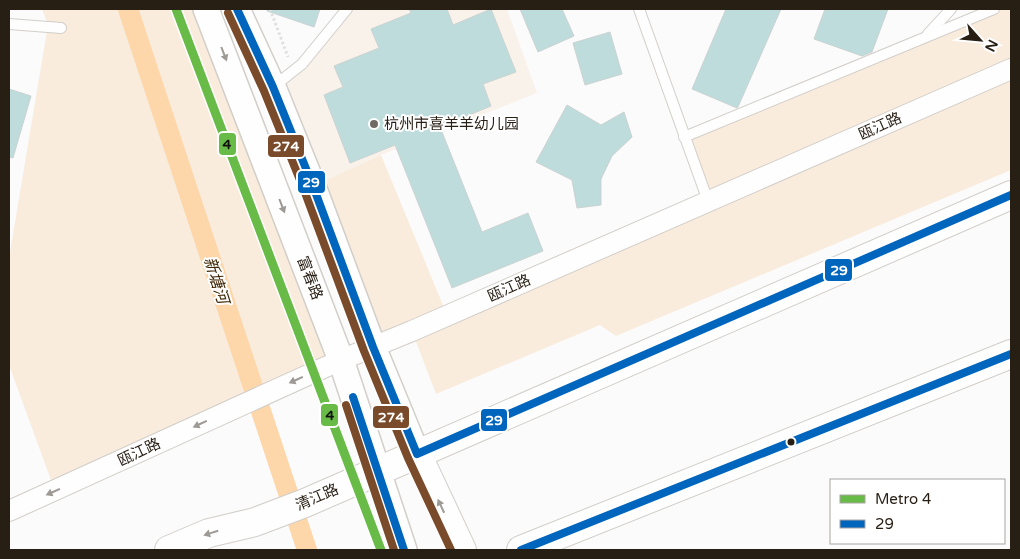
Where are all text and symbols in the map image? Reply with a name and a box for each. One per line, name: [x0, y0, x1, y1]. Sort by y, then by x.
north arrow: [955, 15, 1005, 65]
text: N: [981, 37, 1001, 55]
one-way arrow: [220, 47, 228, 62]
street label: 瓯江路: [856, 109, 904, 143]
place label: 杭州市喜羊羊幼儿园: [384, 115, 519, 133]
marker: 杭州市喜羊羊幼儿园: [368, 118, 380, 130]
line badge: 4: [218, 132, 237, 156]
line badge: 274: [267, 134, 305, 158]
text: 4: [223, 136, 232, 153]
text: 274: [273, 138, 299, 155]
line badge: 29: [297, 170, 326, 194]
text: 29: [302, 174, 320, 191]
one-way arrow: [278, 199, 286, 214]
water label: 新塘河: [199, 254, 234, 309]
street label: 富春路: [294, 254, 326, 302]
line badge: 29: [824, 258, 853, 282]
text: 29: [830, 262, 848, 279]
street label: 瓯江路: [485, 271, 533, 305]
one-way arrow: [289, 377, 303, 385]
line badge: 4: [320, 403, 339, 427]
line badge: 274: [372, 405, 410, 429]
text: 4: [326, 407, 335, 424]
line badge: 29: [480, 408, 508, 432]
text: 274: [378, 409, 404, 426]
text: 29: [485, 412, 503, 429]
one-way arrow: [193, 420, 208, 428]
street label: 瓯江路: [115, 434, 163, 470]
unlabelled marker: [786, 437, 796, 447]
legend: [830, 479, 1005, 544]
street label: 清江路: [293, 480, 341, 514]
one-way arrow: [46, 488, 60, 496]
text: Metro 4: [875, 490, 931, 508]
one-way arrow: [437, 499, 445, 513]
text: 29: [875, 515, 894, 533]
one-way arrow: [203, 530, 218, 538]

